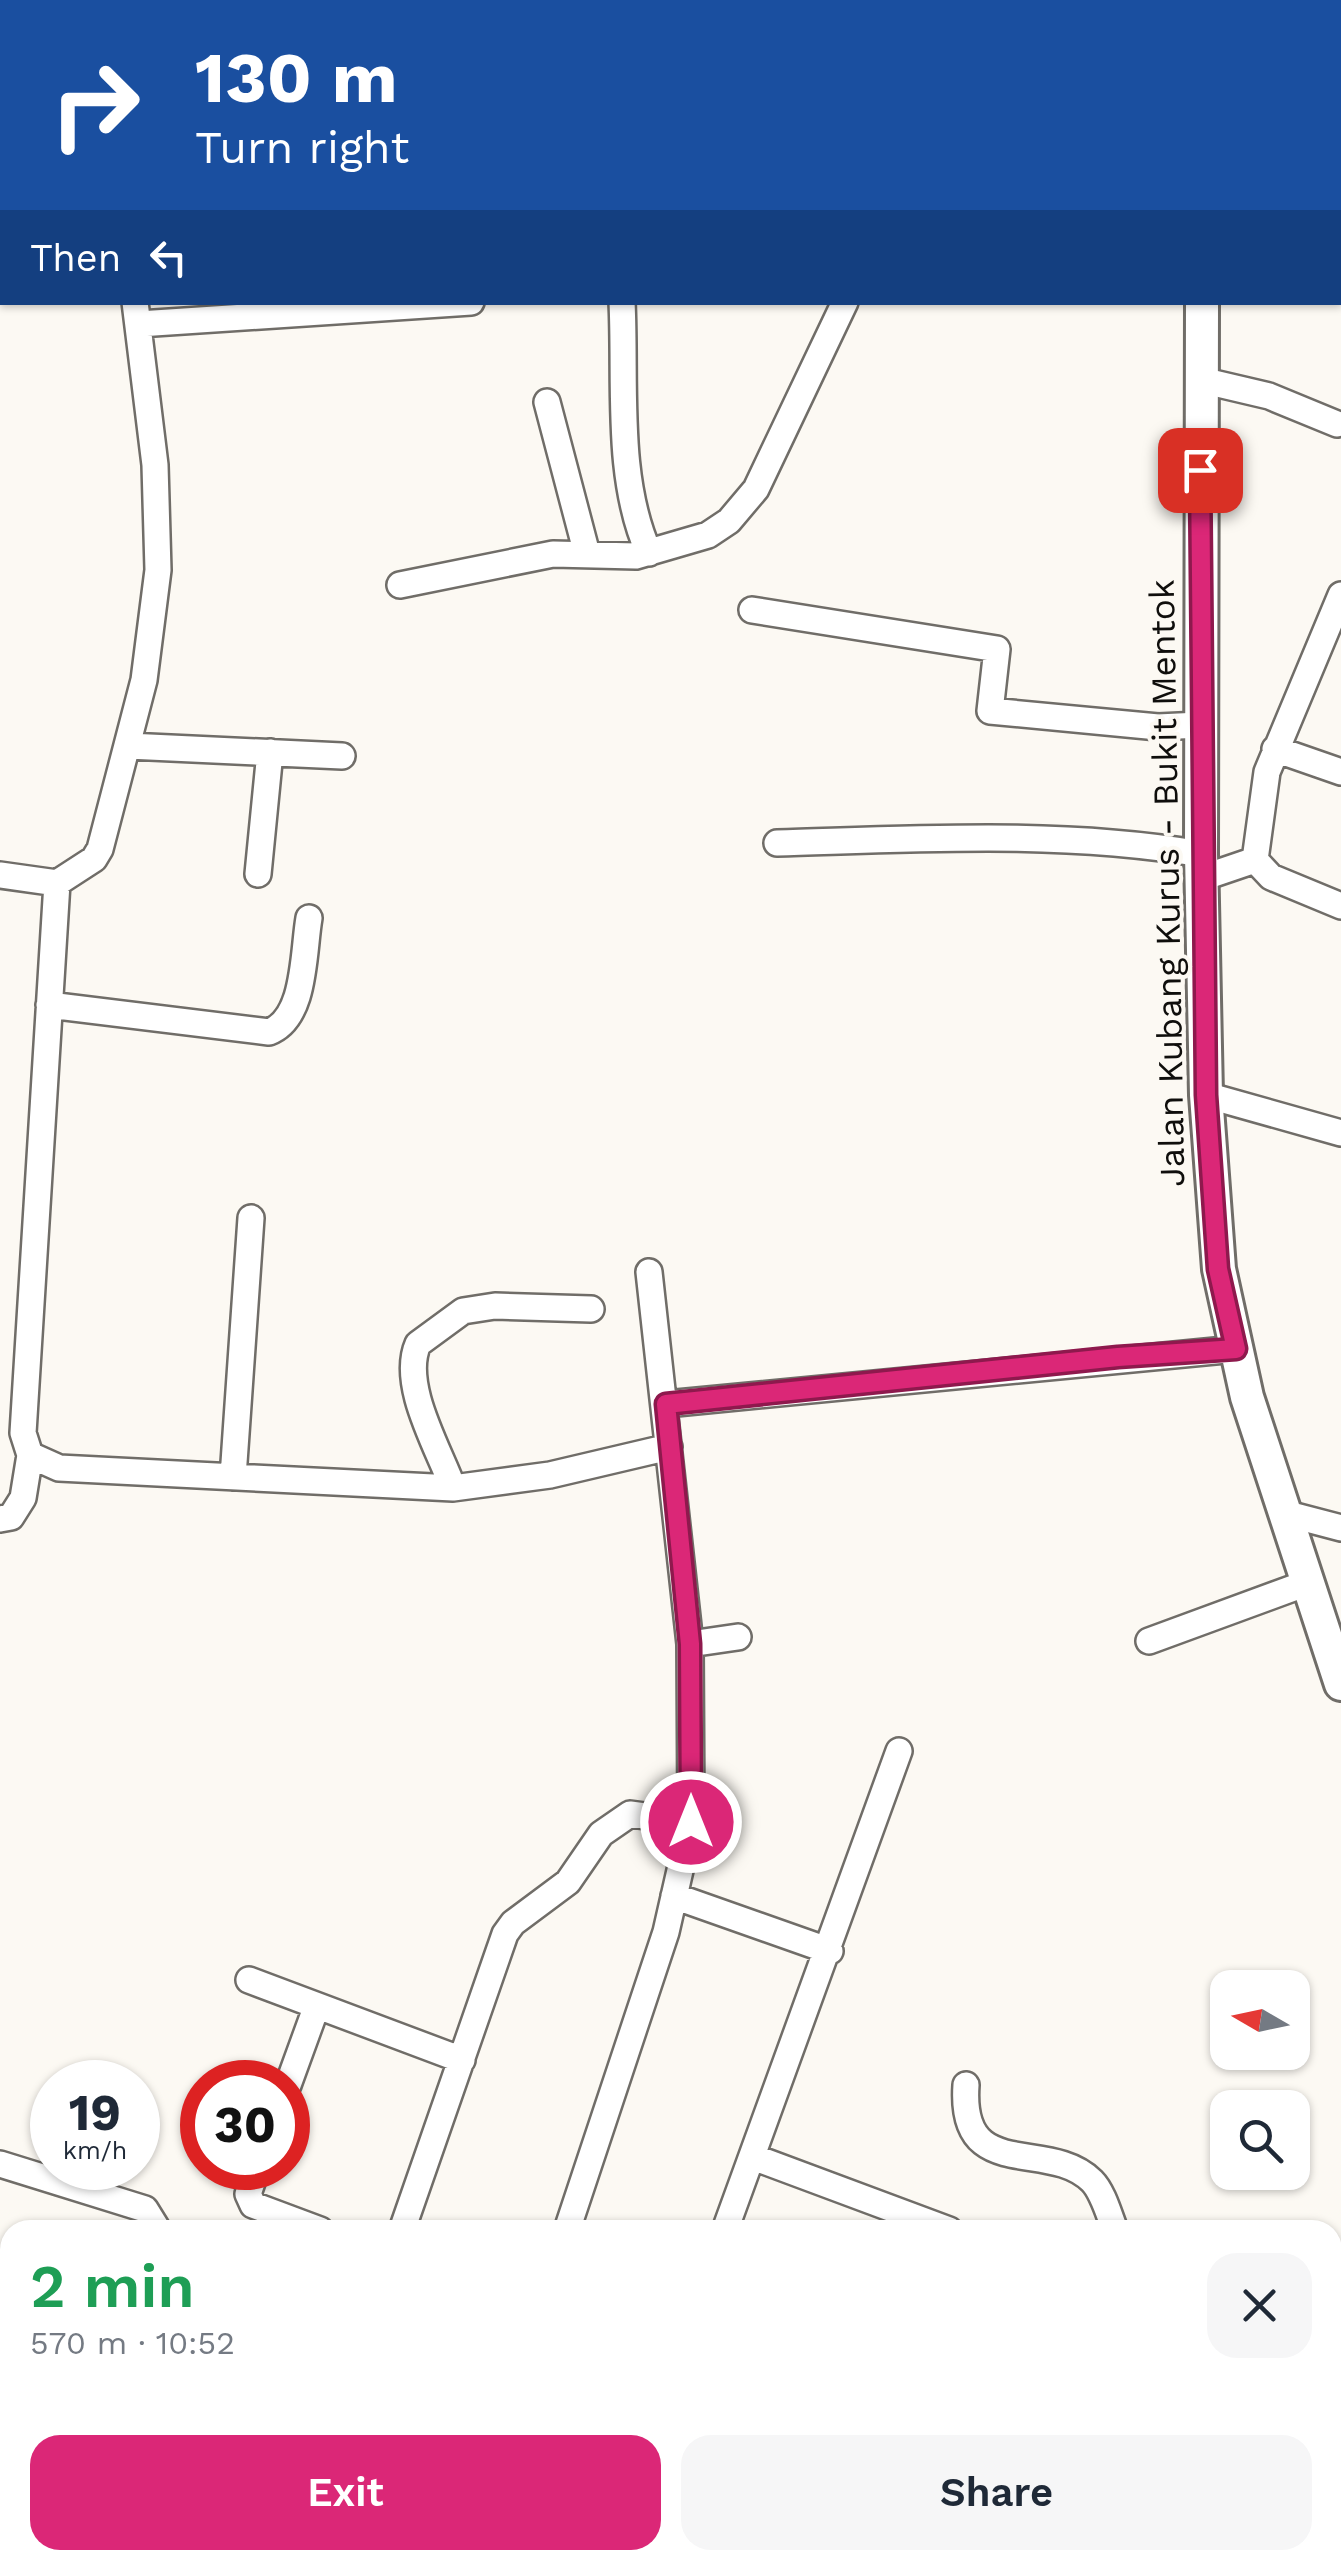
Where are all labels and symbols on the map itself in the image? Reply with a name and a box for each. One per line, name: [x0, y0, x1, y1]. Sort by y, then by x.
pin: [1158, 428, 1243, 513]
street label: Jalan Kubang Kurus - Bukit Mentok: [1141, 579, 1193, 1187]
position arrow: [639, 1770, 743, 1874]
north arrow: [1210, 1970, 1310, 2070]
speed limit sign: 30: [180, 2060, 310, 2190]

